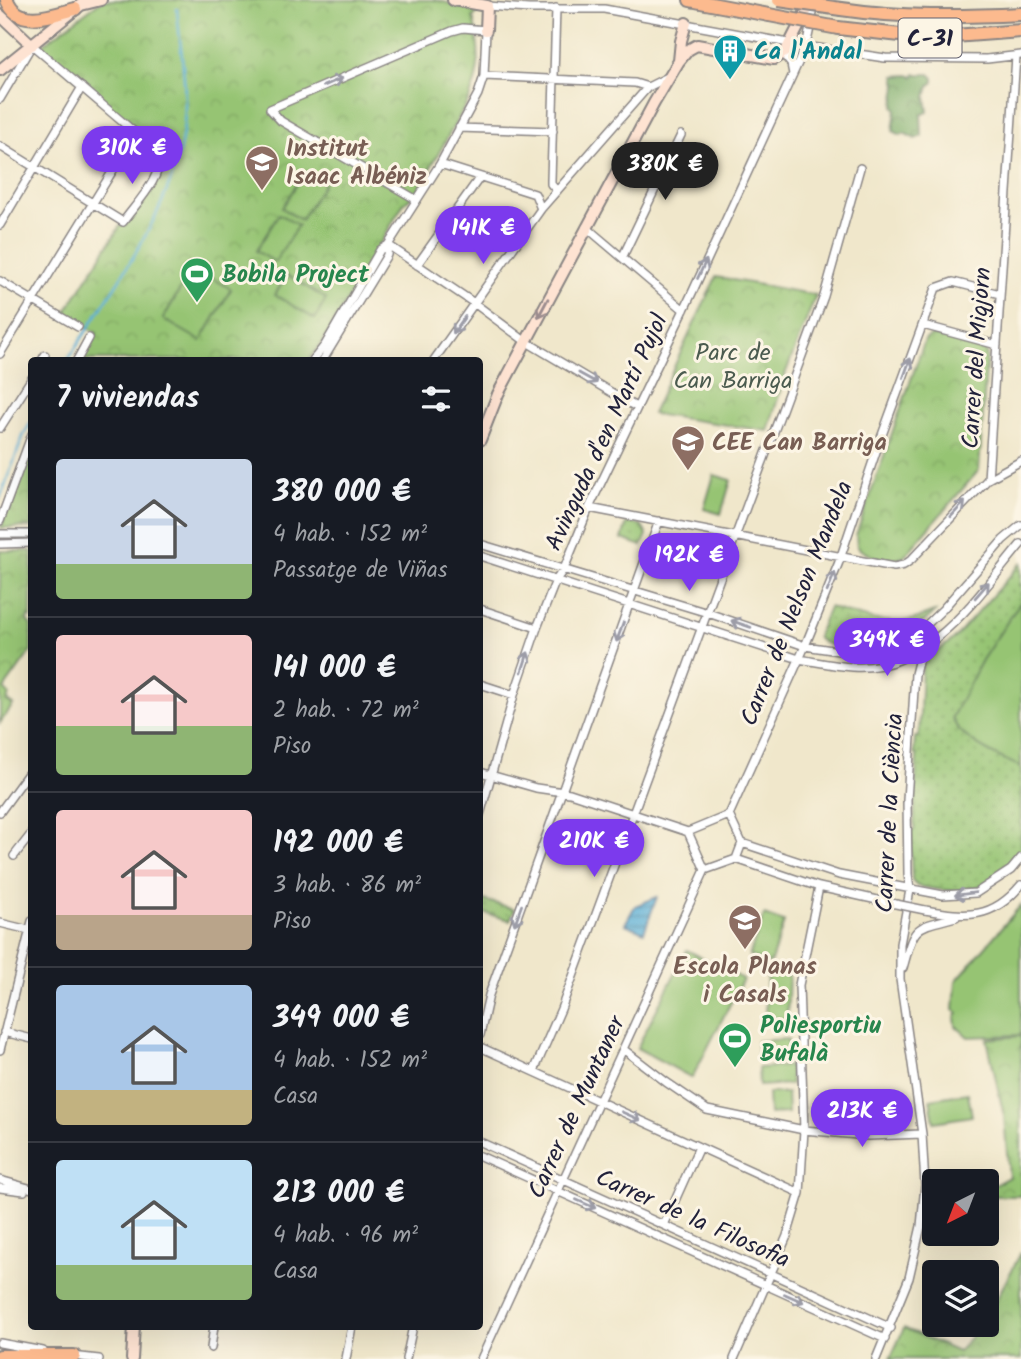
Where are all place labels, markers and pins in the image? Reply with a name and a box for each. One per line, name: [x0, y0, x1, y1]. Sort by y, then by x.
building icon: Ca l'Andal: [711, 32, 749, 81]
place label: Ca l'Andal: [754, 33, 863, 72]
pin: 310K €: [75, 127, 189, 186]
place label: Institut Isaac Albéniz: [286, 130, 427, 197]
pin: 380K €: [608, 142, 722, 202]
school or university icon: Institut Isaac Albéniz: [243, 143, 281, 192]
pin: 141K €: [426, 206, 540, 266]
sports icon: Bobila Project: [178, 255, 216, 304]
place label: Bobila Project: [222, 256, 370, 295]
school or university icon: CEE Can Barriga: [669, 423, 707, 472]
place label: CEE Can Barriga: [712, 424, 887, 463]
pin: 192K €: [632, 534, 746, 593]
pin: 349K €: [830, 618, 944, 678]
pin: 210K €: [537, 820, 651, 879]
school or university icon: Escola Planas i Casals: [726, 902, 764, 951]
place label: Escola Planas i Casals: [673, 948, 817, 1015]
place label: Poliesportiu Bufalà: [760, 1007, 881, 1074]
sports icon: Poliesportiu Bufalà: [716, 1020, 754, 1069]
pin: 213K €: [805, 1090, 919, 1149]

